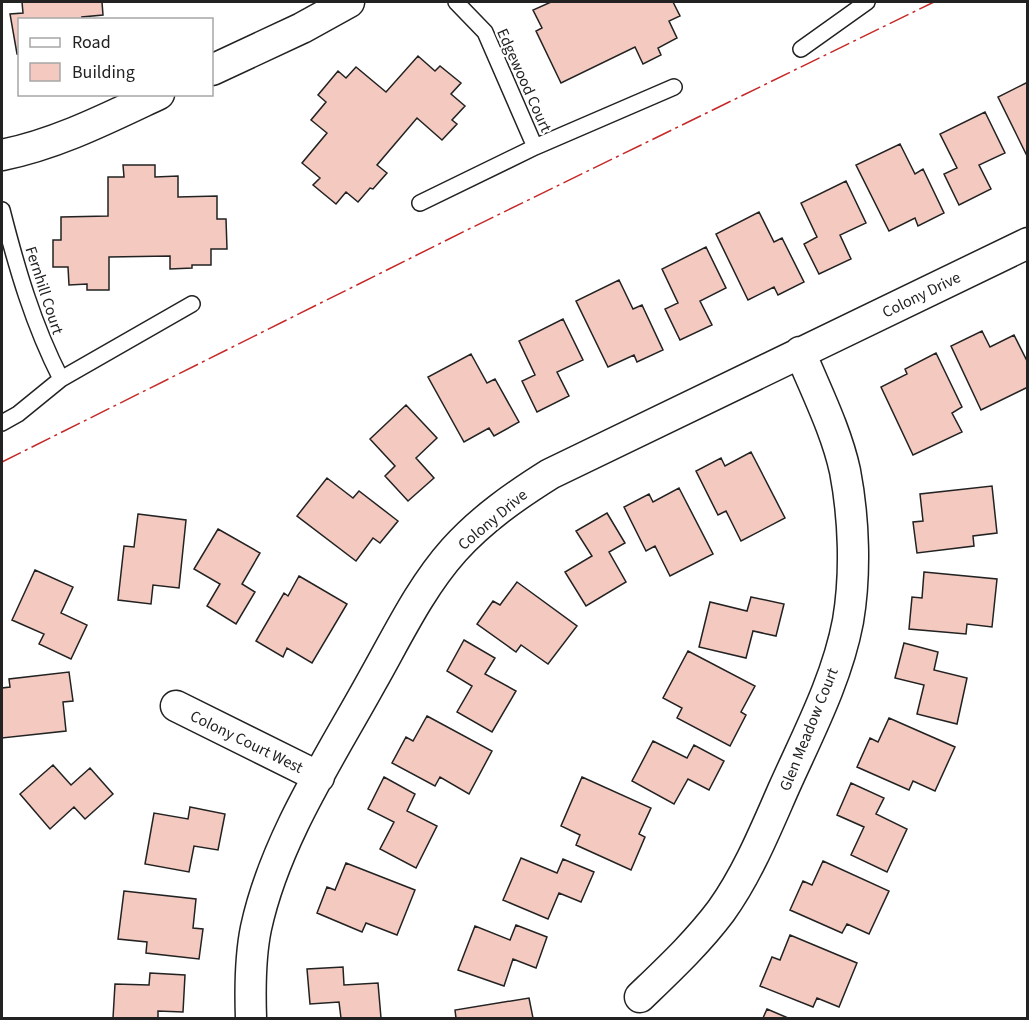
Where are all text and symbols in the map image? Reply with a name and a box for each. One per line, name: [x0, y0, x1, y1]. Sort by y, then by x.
legend: [18, 18, 213, 96]
street label: Edgewood Court: [491, 25, 557, 136]
text: Road: [72, 30, 111, 55]
text: Building: [72, 60, 135, 85]
street label: Fernhill Court: [19, 243, 69, 338]
street label: Colony Drive: [879, 266, 964, 323]
street label: Colony Drive: [453, 484, 532, 555]
street label: Glen Meadow Court: [774, 664, 844, 794]
street label: Colony Court West: [186, 705, 307, 779]

